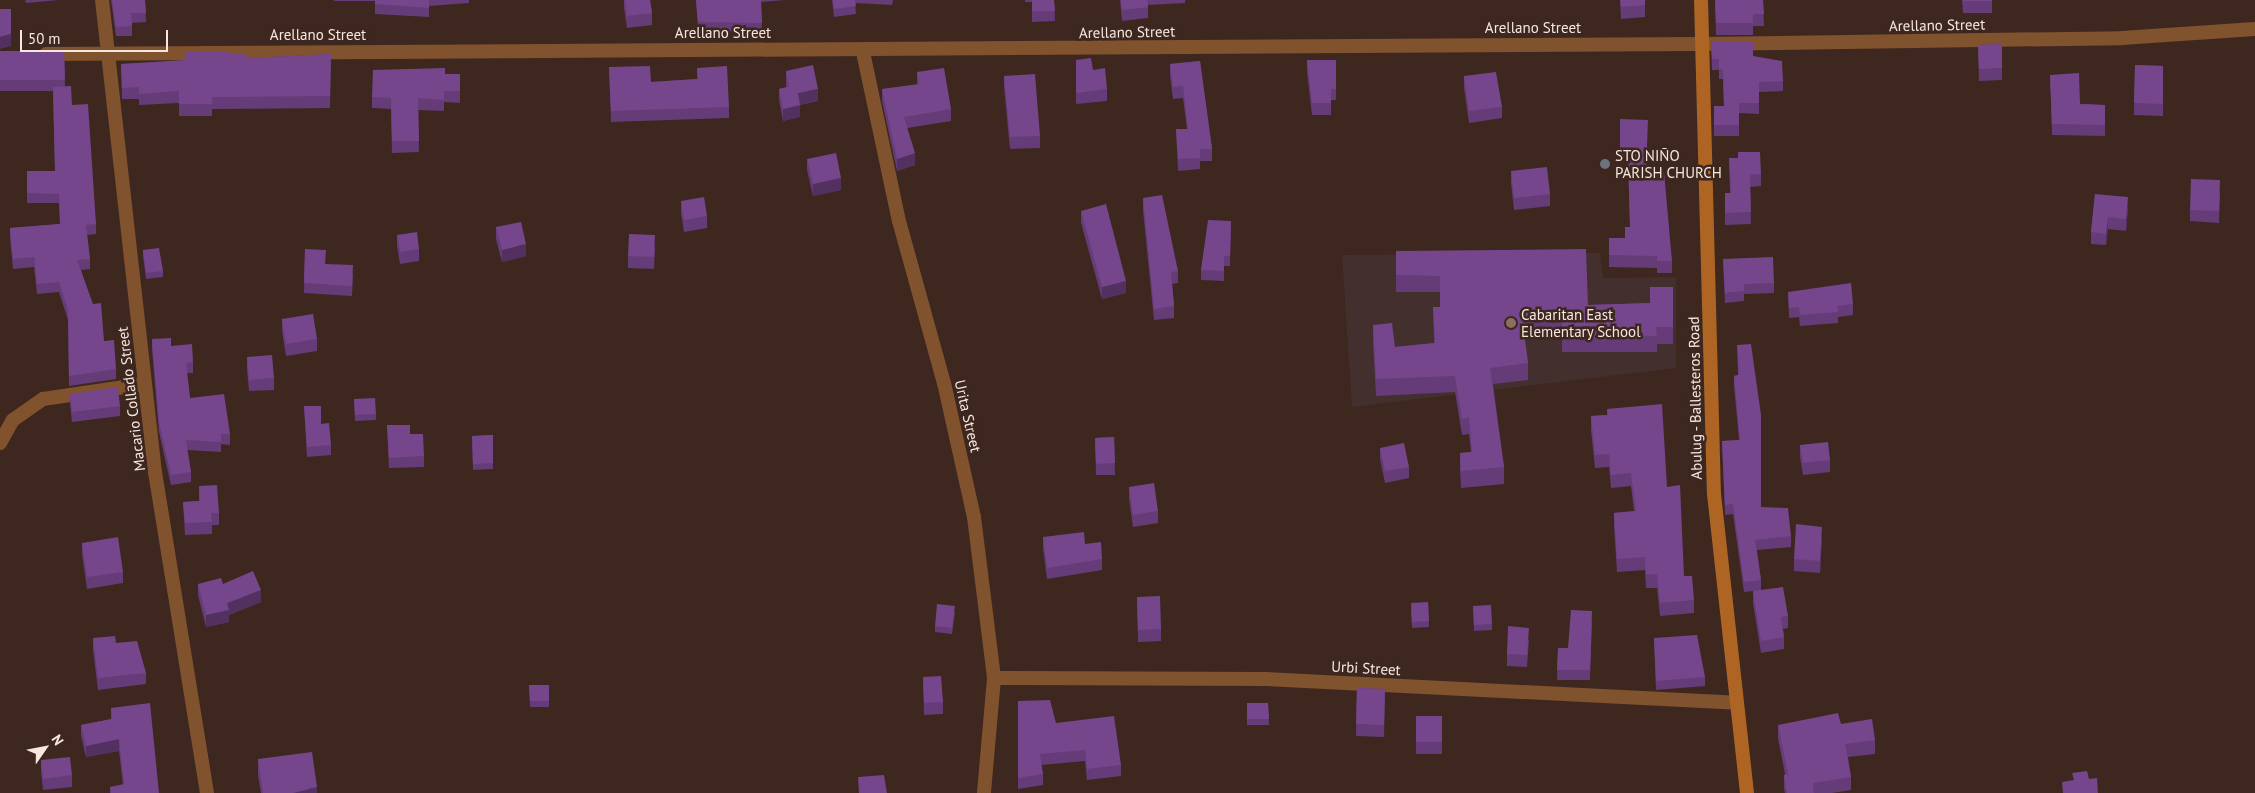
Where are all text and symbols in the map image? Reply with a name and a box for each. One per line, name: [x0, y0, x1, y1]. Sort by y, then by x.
street label: Arellano Street: [1889, 15, 1985, 35]
street label: Arellano Street: [1485, 19, 1581, 37]
scale bar: [22, 20, 170, 52]
street label: Arellano Street: [1079, 22, 1175, 42]
street label: Arellano Street: [675, 24, 771, 42]
street label: Arellano Street: [270, 26, 366, 44]
text: 50 m: [28, 29, 61, 48]
place label: STO NIÑO PARISH CHURCH: [1615, 146, 1722, 181]
marker: STO NIÑO PARISH CHURCH: [1599, 158, 1611, 170]
place label: Cabaritan East Elementary School: [1521, 305, 1641, 340]
street label: Abulug - Ballesteros Road: [1685, 315, 1705, 481]
marker: Cabaritan East Elementary School: [1505, 317, 1517, 329]
street label: Macario Collado Street: [113, 326, 149, 472]
street label: Urita Street: [951, 378, 985, 454]
street label: Urbi Street: [1331, 657, 1401, 679]
north arrow: [20, 723, 70, 773]
text: N: [48, 731, 68, 749]

